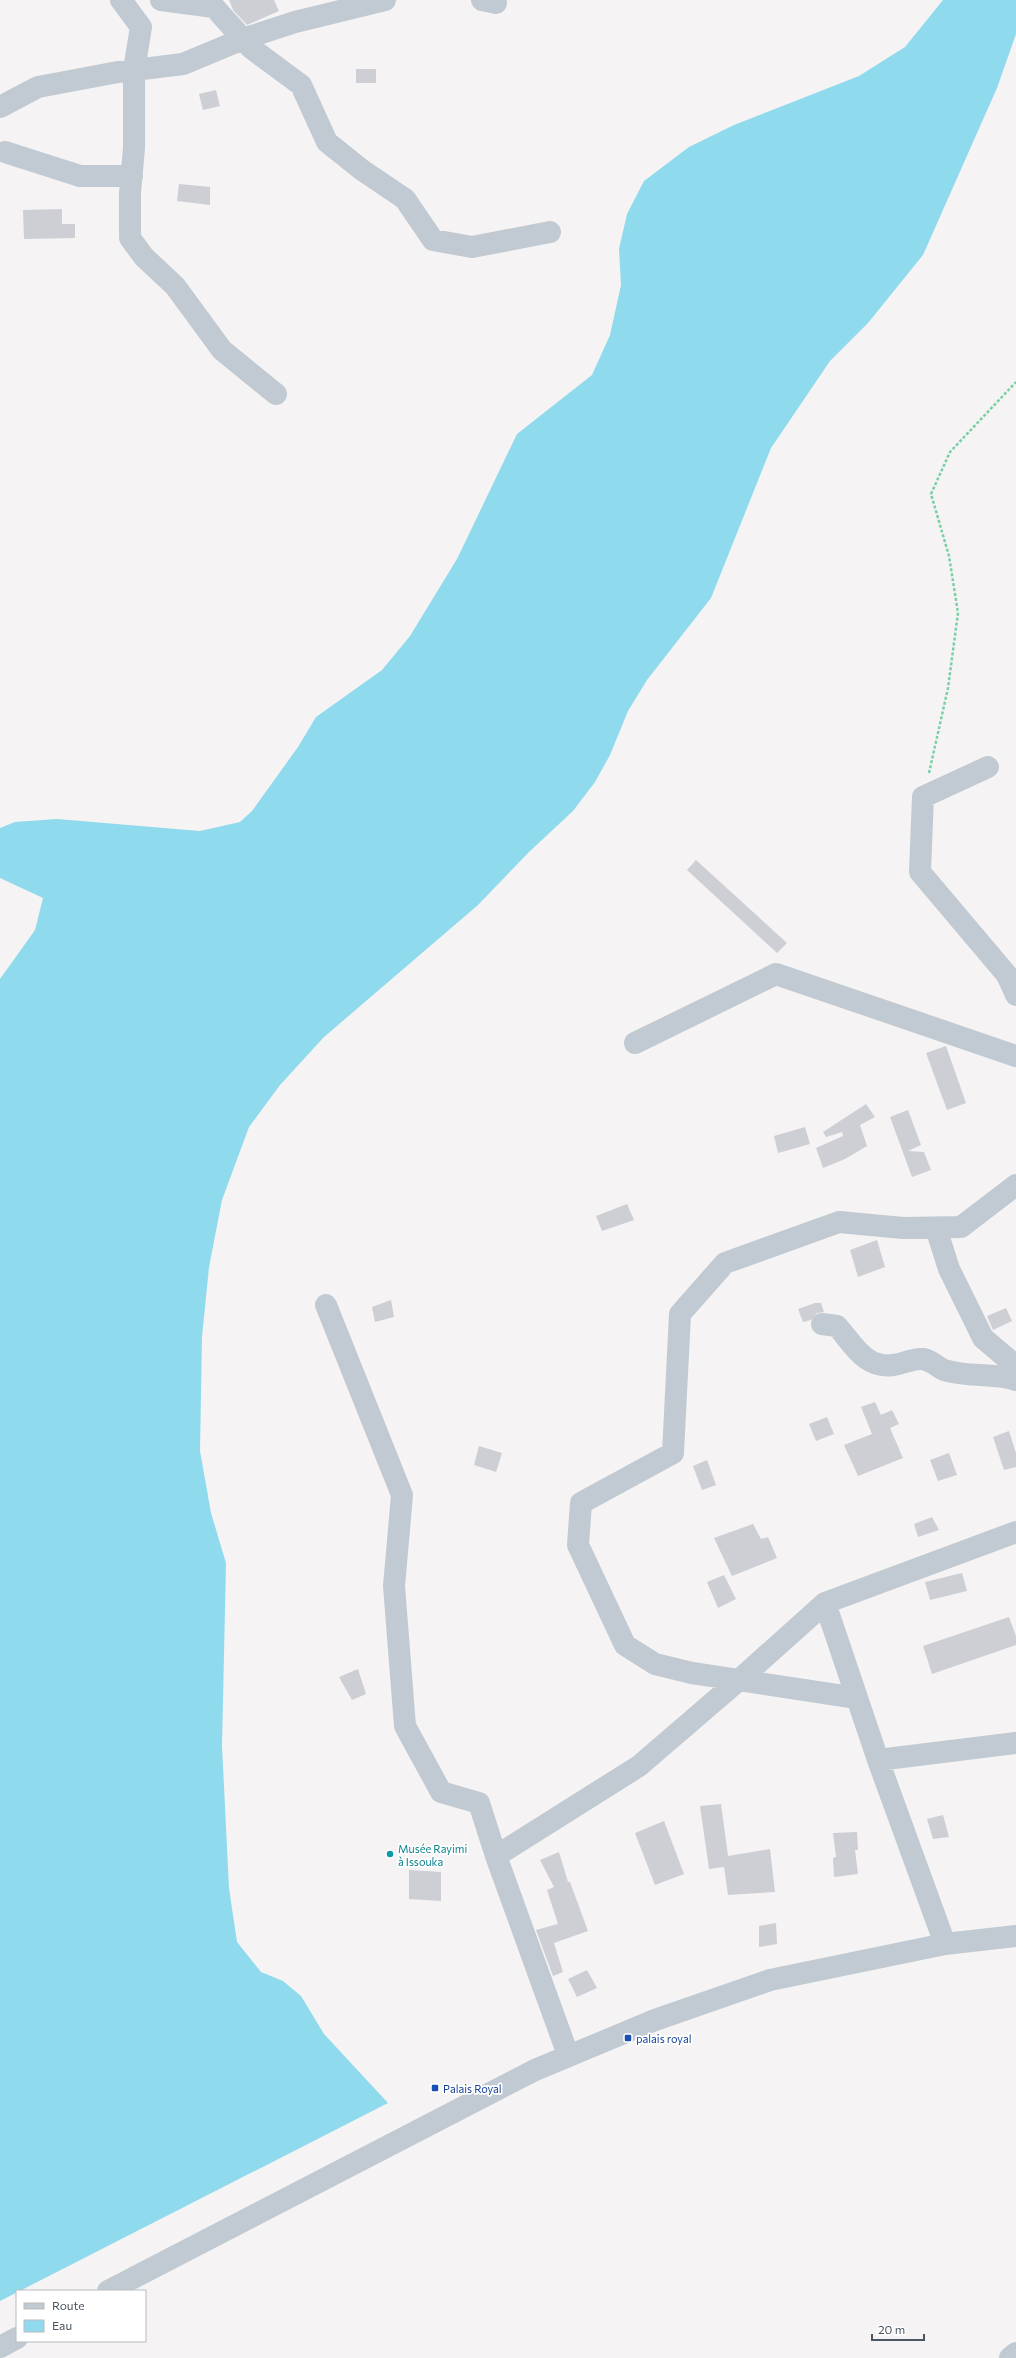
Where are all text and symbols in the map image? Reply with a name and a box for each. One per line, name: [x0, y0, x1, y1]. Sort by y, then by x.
place label: Musée Rayimi à Issouka: [398, 1842, 467, 1868]
marker: Musée Rayimi à Issouka: [385, 1849, 395, 1859]
place label: palais royal: [636, 2032, 691, 2045]
marker: palais royal: [623, 2033, 633, 2043]
place label: Palais Royal: [443, 2082, 502, 2095]
marker: Palais Royal: [430, 2083, 440, 2093]
legend: [16, 2290, 146, 2342]
text: Route: [52, 2298, 85, 2312]
scale bar: [872, 2316, 924, 2342]
text: Eau: [52, 2318, 72, 2332]
text: 20 m: [878, 2322, 905, 2336]

